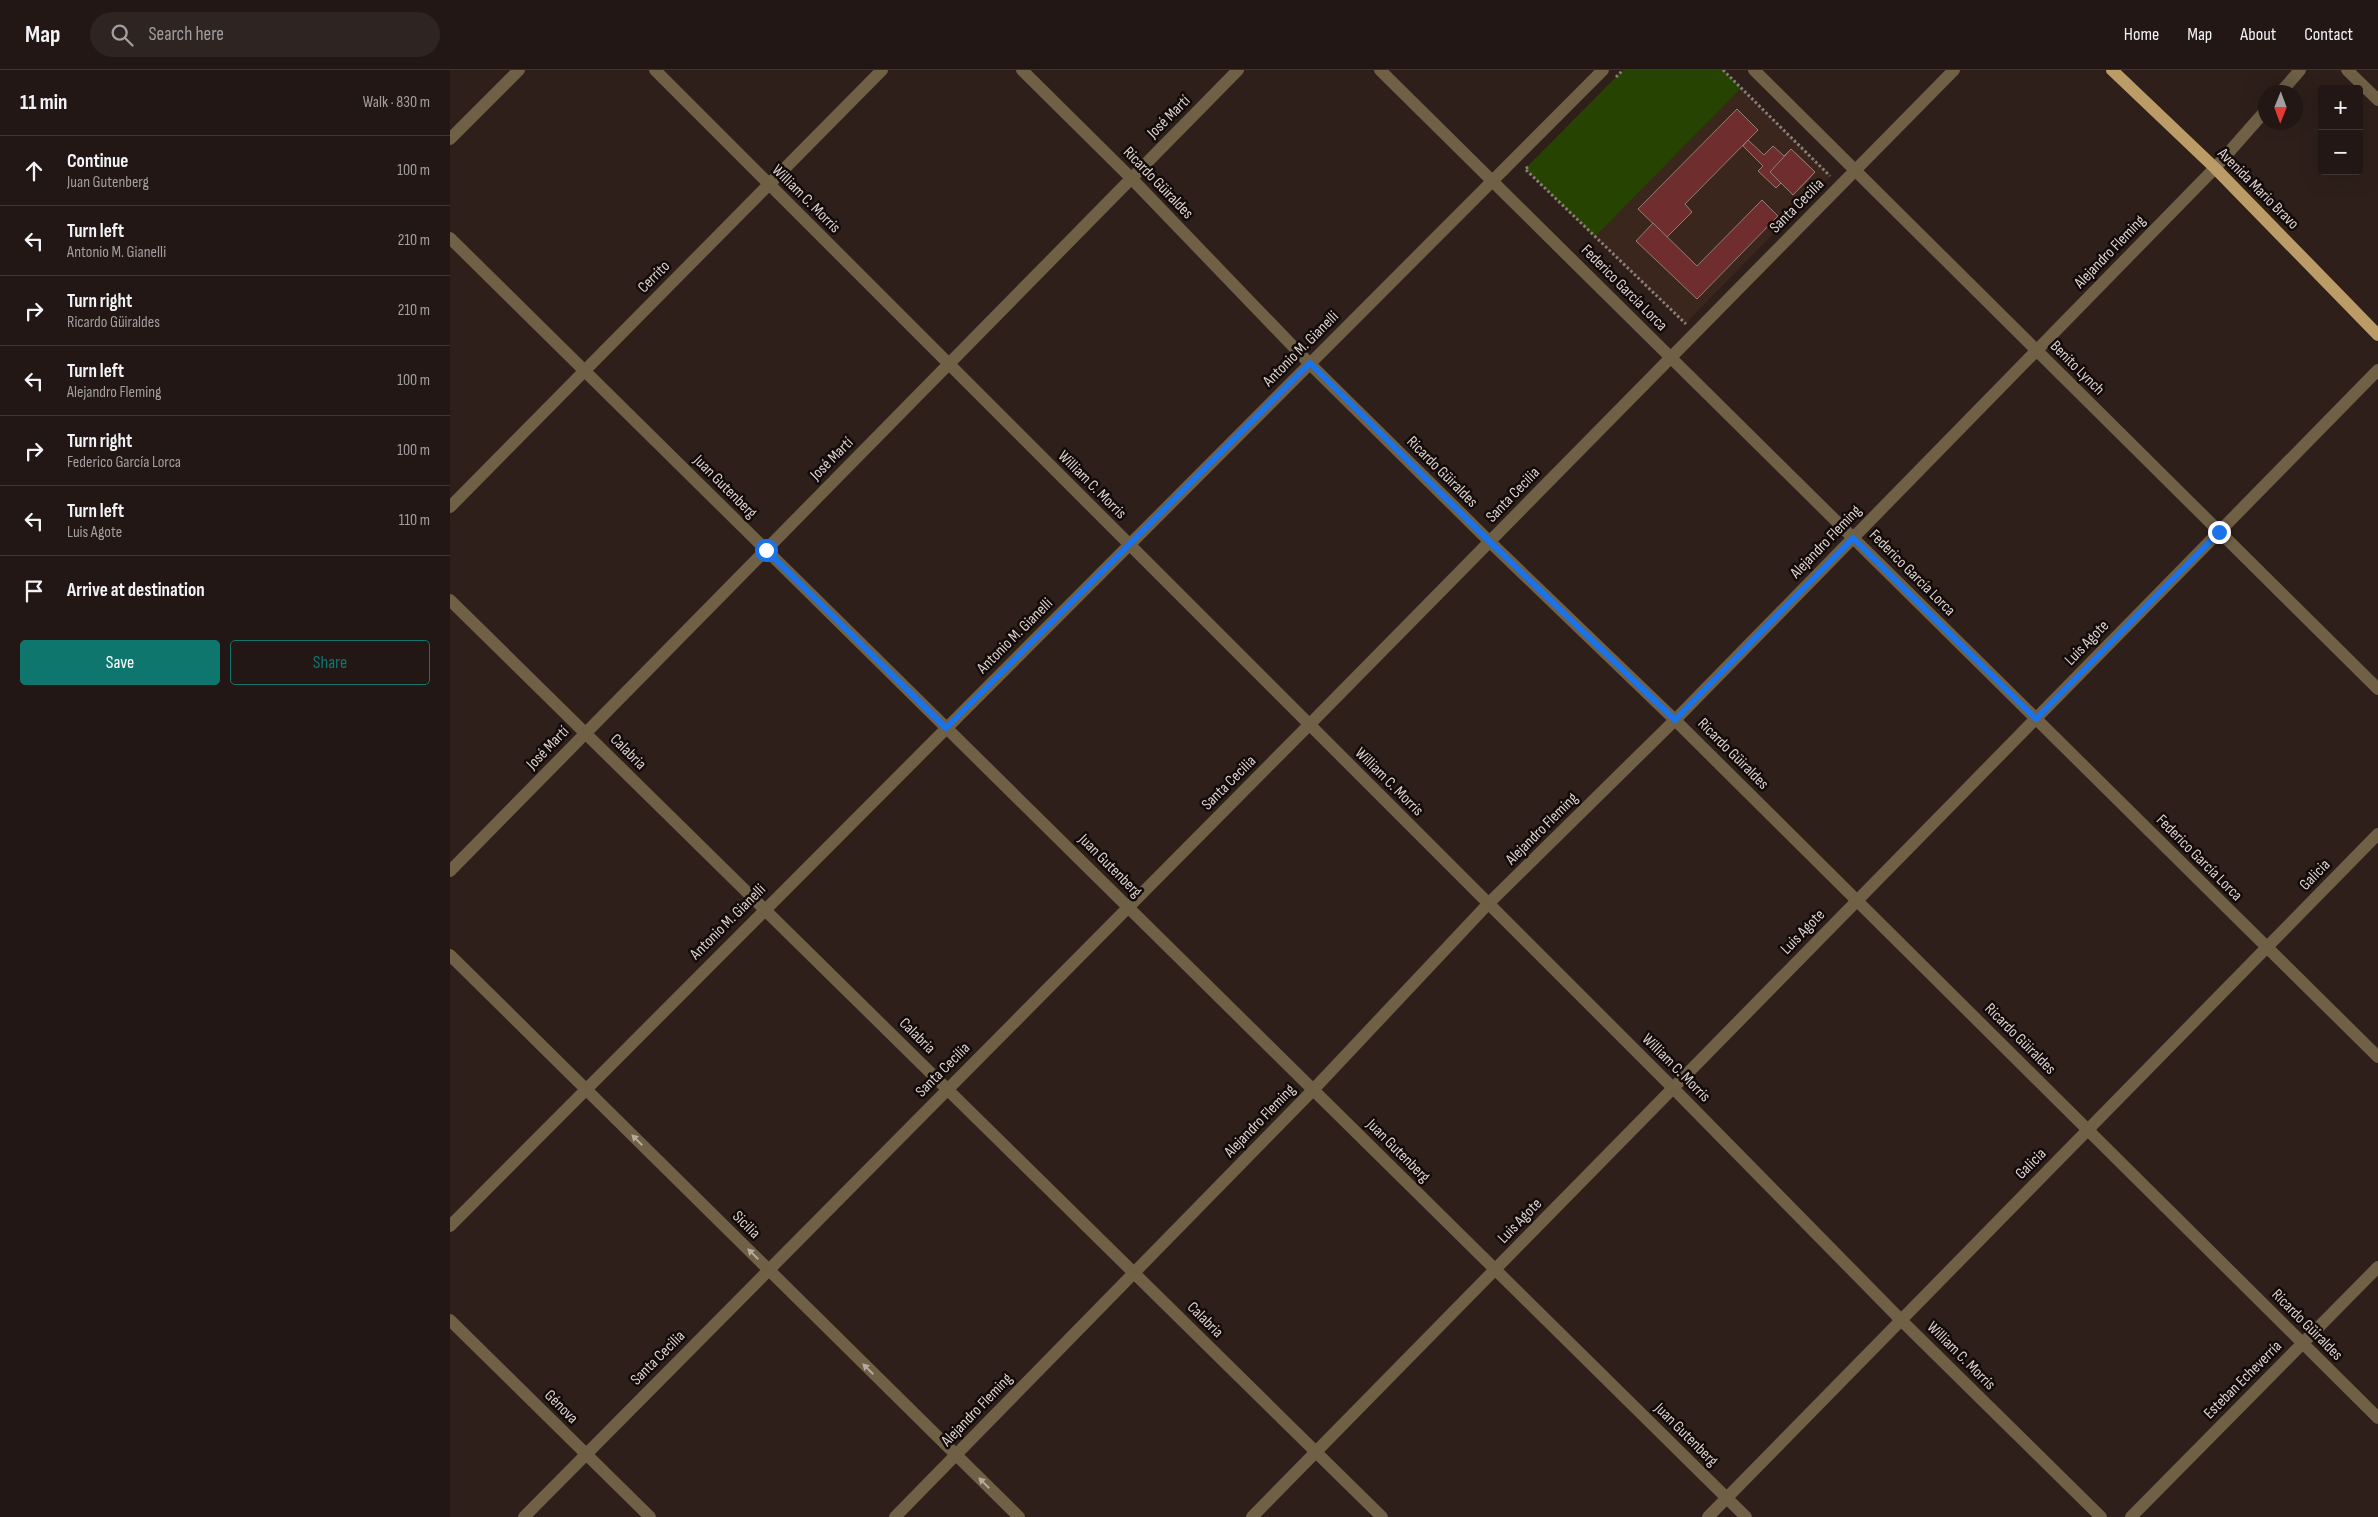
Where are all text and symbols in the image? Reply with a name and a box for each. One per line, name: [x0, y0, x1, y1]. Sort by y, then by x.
search box: [90, 12, 440, 57]
text: Map: [25, 20, 60, 49]
icon: search: [108, 21, 136, 49]
text: Search here: [148, 23, 224, 46]
text: Home: [2124, 24, 2159, 45]
text: Map: [2187, 24, 2212, 45]
text: About: [2240, 24, 2276, 45]
text: Contact: [2304, 24, 2353, 45]
north arrow: [2258, 85, 2303, 130]
map controls: [2318, 85, 2363, 175]
button: +: [2318, 85, 2363, 130]
text: 11 min: [20, 90, 67, 115]
street label: José Martí: [1143, 92, 1194, 143]
text: Walk · 830 m: [363, 93, 430, 112]
button: −: [2318, 130, 2363, 175]
street label: Ricardo Güiraldes: [1119, 143, 1197, 223]
street label: Avenida Mario Bravo: [2213, 144, 2303, 234]
text: Continue: [67, 150, 128, 173]
icon: ahead: [20, 157, 48, 185]
text: 100 m: [397, 161, 430, 180]
street label: William C. Morris: [768, 161, 844, 237]
text: Juan Gutenberg: [67, 173, 149, 192]
street label: Santa Cecilia: [1766, 175, 1828, 237]
street label: Alejandro Fleming: [2070, 211, 2150, 293]
text: Turn left: [67, 220, 124, 243]
icon: left: [20, 227, 48, 255]
text: 210 m: [398, 231, 430, 250]
street label: Federico García Lorca: [1577, 241, 1671, 335]
text: Antonio M. Gianelli: [67, 243, 166, 262]
street label: Cerrito: [634, 257, 674, 297]
text: Turn right: [67, 290, 132, 313]
icon: right: [20, 297, 48, 325]
text: 210 m: [398, 301, 430, 320]
street label: Antonio M. Gianelli: [1258, 307, 1343, 392]
text: Ricardo Güiraldes: [67, 313, 160, 332]
street label: Benito Lynch: [2046, 337, 2108, 399]
text: Turn left: [67, 360, 124, 383]
icon: left: [20, 367, 48, 395]
text: 100 m: [397, 371, 430, 390]
text: Alejandro Fleming: [67, 383, 162, 402]
text: Turn right: [67, 430, 132, 453]
street label: Ricardo Güiraldes: [1402, 432, 1482, 512]
street label: José Martí: [806, 434, 857, 485]
icon: right: [20, 437, 48, 465]
text: 100 m: [397, 441, 430, 460]
street label: William C. Morris: [1054, 447, 1130, 523]
street label: Juan Gutenberg: [689, 451, 761, 523]
text: Federico García Lorca: [67, 453, 181, 472]
street label: Santa Cecilia: [1482, 463, 1544, 527]
text: Turn left: [67, 500, 124, 523]
street label: Alejandro Fleming: [1786, 501, 1866, 583]
icon: left: [20, 507, 48, 535]
text: 110 m: [399, 511, 430, 530]
route end: [2208, 521, 2231, 544]
text: Luis Agote: [67, 523, 122, 542]
street label: Federico García Lorca: [1865, 526, 1959, 620]
route start: [755, 539, 778, 562]
icon: arrive: [20, 577, 48, 605]
text: Arrive at destination: [67, 579, 205, 602]
street label: Antonio M. Gianelli: [972, 594, 1057, 679]
street label: Luis Agote: [2061, 617, 2113, 669]
button: Save: [20, 640, 220, 685]
button: Share: [230, 640, 430, 685]
street label: Ricardo Güiraldes: [1693, 714, 1773, 794]
street label: José Martí: [522, 722, 573, 774]
street label: Calabria: [606, 730, 650, 774]
street label: William C. Morris: [1351, 744, 1427, 820]
street label: Santa Cecilia: [1198, 752, 1260, 814]
street label: Alejandro Fleming: [1501, 789, 1582, 870]
street label: Federico García Lorca: [2152, 811, 2246, 905]
street label: Juan Gutenberg: [1074, 830, 1146, 902]
street label: Galicia: [2296, 855, 2334, 895]
street label: Antonio M. Gianelli: [685, 880, 770, 965]
street label: Luis Agote: [1777, 906, 1829, 958]
street label: Ricardo Güiraldes: [1980, 999, 2060, 1079]
street label: Calabria: [895, 1014, 939, 1058]
street label: William C. Morris: [1638, 1030, 1714, 1106]
street label: Santa Cecilia: [912, 1039, 974, 1101]
street label: Alejandro Fleming: [1220, 1080, 1300, 1162]
street label: Juan Gutenberg: [1362, 1115, 1434, 1187]
one-way arrow: [631, 1134, 643, 1146]
street label: Galicia: [2012, 1145, 2050, 1183]
street label: Luis Agote: [1494, 1195, 1546, 1247]
street label: Sicilia: [728, 1207, 764, 1243]
one-way arrow: [747, 1249, 759, 1261]
street label: Ricardo Güiraldes: [2267, 1285, 2347, 1365]
street label: Calabria: [1183, 1298, 1227, 1342]
street label: William C. Morris: [1923, 1318, 1999, 1394]
street label: Santa Cecilia: [627, 1327, 689, 1389]
street label: Esteban Echeverría: [2200, 1337, 2286, 1423]
one-way arrow: [863, 1363, 875, 1375]
street label: Alejandro Fleming: [937, 1369, 1017, 1451]
street label: Génova: [540, 1386, 582, 1428]
street label: Juan Gutenberg: [1650, 1399, 1722, 1471]
one-way arrow: [978, 1477, 990, 1489]

